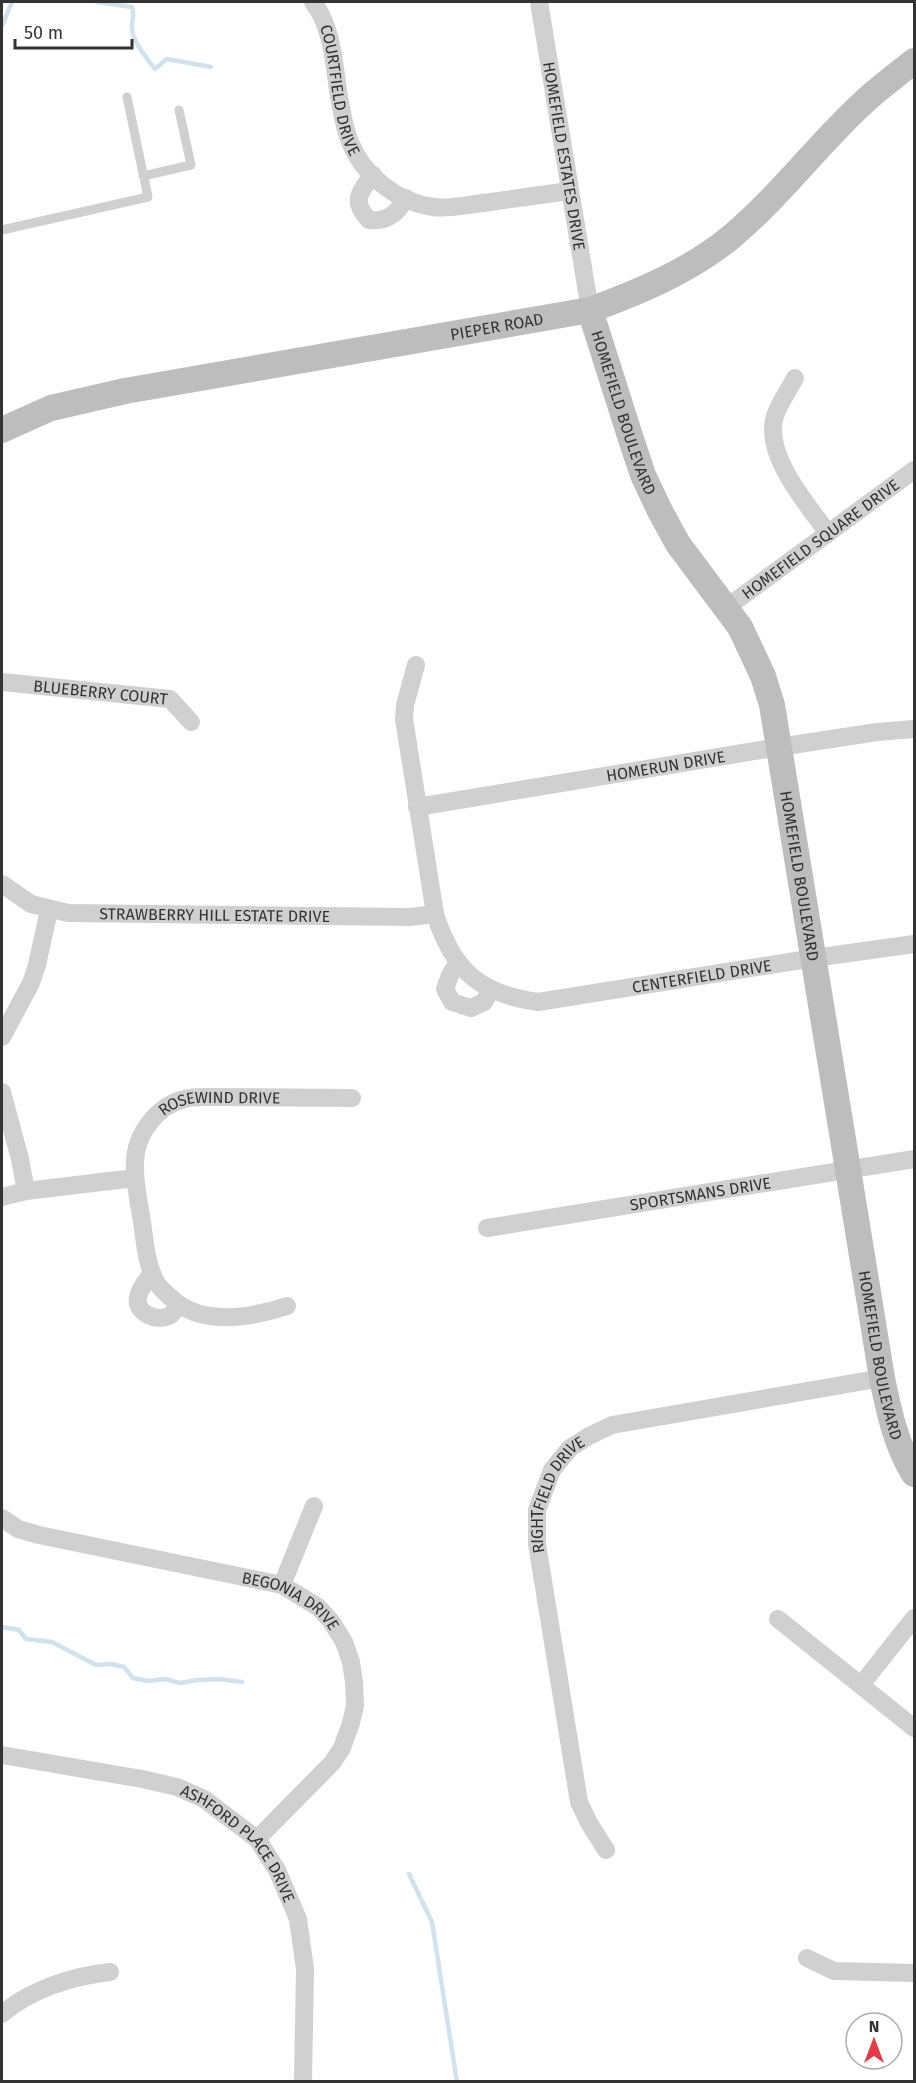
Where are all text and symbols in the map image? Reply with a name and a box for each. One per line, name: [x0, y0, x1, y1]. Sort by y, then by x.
scale bar: [15, 12, 132, 50]
text: 50 m: [24, 22, 63, 44]
street label: COURTFIELD DRIVE: [316, 22, 364, 159]
street label: HOMEFIELD ESTATES DRIVE: [540, 60, 589, 252]
street label: PIEPER ROAD: [449, 309, 545, 344]
street label: HOMEFIELD BOULEVARD: [588, 328, 661, 498]
street label: HOMEFIELD SQUARE DRIVE: [738, 475, 903, 603]
street label: BLUEBERRY COURT: [33, 676, 169, 708]
street label: HOMERUN DRIVE: [605, 747, 727, 785]
street label: HOMEFIELD BOULEVARD: [777, 789, 823, 963]
street label: STRAWBERRY HILL ESTATE DRIVE: [99, 904, 330, 926]
street label: CENTERFIELD DRIVE: [631, 955, 773, 996]
street label: ROSEWIND DRIVE: [154, 1087, 280, 1119]
street label: SPORTSMANS DRIVE: [628, 1173, 772, 1214]
street label: HOMEFIELD BOULEVARD: [855, 1269, 907, 1442]
street label: RIGHTFIELD DRIVE: [528, 1432, 588, 1555]
street label: BEGONIA DRIVE: [240, 1568, 344, 1633]
street label: ASHFORD PLACE DRIVE: [178, 1780, 299, 1905]
north arrow: [844, 2011, 904, 2071]
text: N: [869, 2017, 879, 2036]

